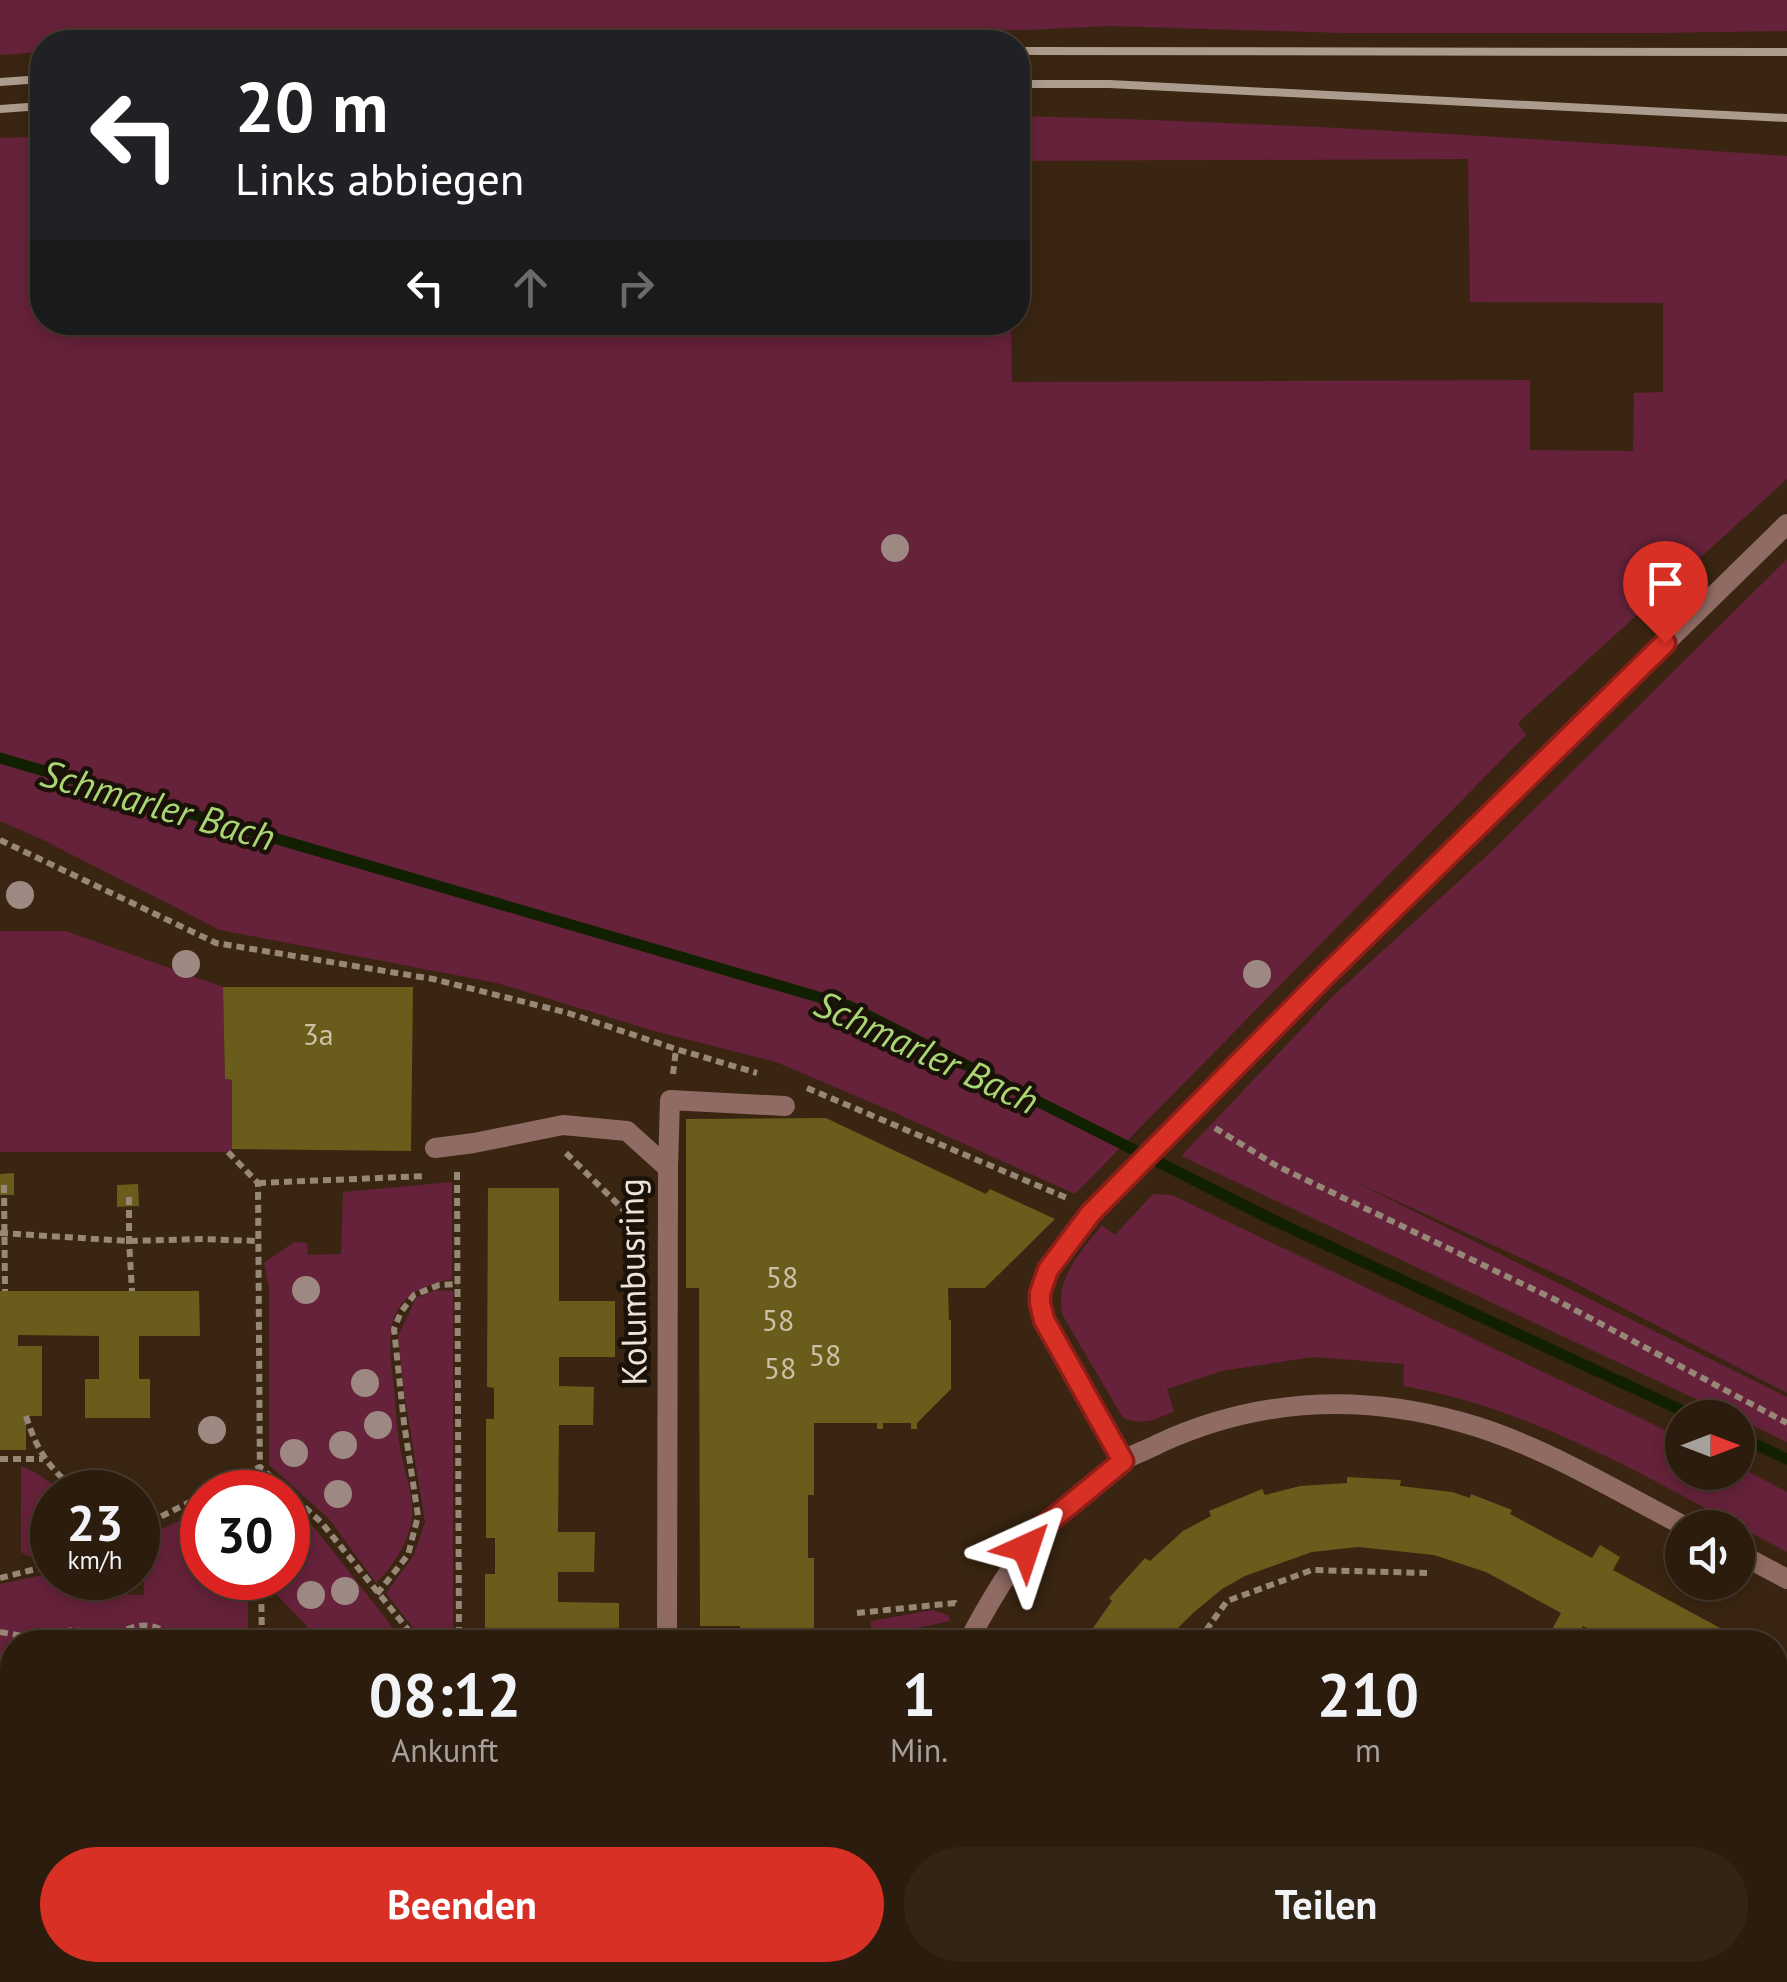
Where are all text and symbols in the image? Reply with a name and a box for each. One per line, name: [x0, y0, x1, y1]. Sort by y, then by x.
text: 20 m: [235, 61, 388, 151]
icon: left: [70, 70, 200, 200]
text: Links abbiegen: [235, 149, 524, 207]
icon: left: [398, 260, 453, 315]
icon: ahead: [503, 260, 558, 315]
icon: right: [608, 260, 663, 315]
pin: [1623, 541, 1708, 644]
icon: arrive: [1638, 556, 1693, 611]
water label: Schmarler Bach: [35, 747, 281, 861]
water label: Schmarler Bach: [807, 978, 1047, 1124]
house number: 3a: [302, 1014, 334, 1053]
street label: Kolumbusring: [607, 1178, 657, 1386]
house number: 58: [766, 1257, 798, 1296]
house number: 58: [762, 1300, 794, 1339]
house number: 58: [809, 1335, 841, 1374]
house number: 58: [764, 1348, 796, 1387]
north arrow: [1665, 1400, 1755, 1490]
map controls: [1665, 1400, 1755, 1600]
speed limit sign: 30: [180, 1470, 310, 1600]
text: 23: [67, 1490, 123, 1555]
position arrow: [974, 1496, 1078, 1600]
button: sound: [1665, 1510, 1755, 1600]
text: km/h: [68, 1544, 122, 1576]
text: 08:12: [369, 1655, 521, 1733]
text: 1: [902, 1655, 936, 1733]
text: 210: [1317, 1655, 1419, 1733]
text: Ankunft: [392, 1729, 498, 1771]
text: Min.: [890, 1729, 948, 1771]
text: m: [1355, 1729, 1381, 1771]
button: Beenden: [40, 1847, 884, 1962]
button: Teilen: [904, 1847, 1748, 1962]

